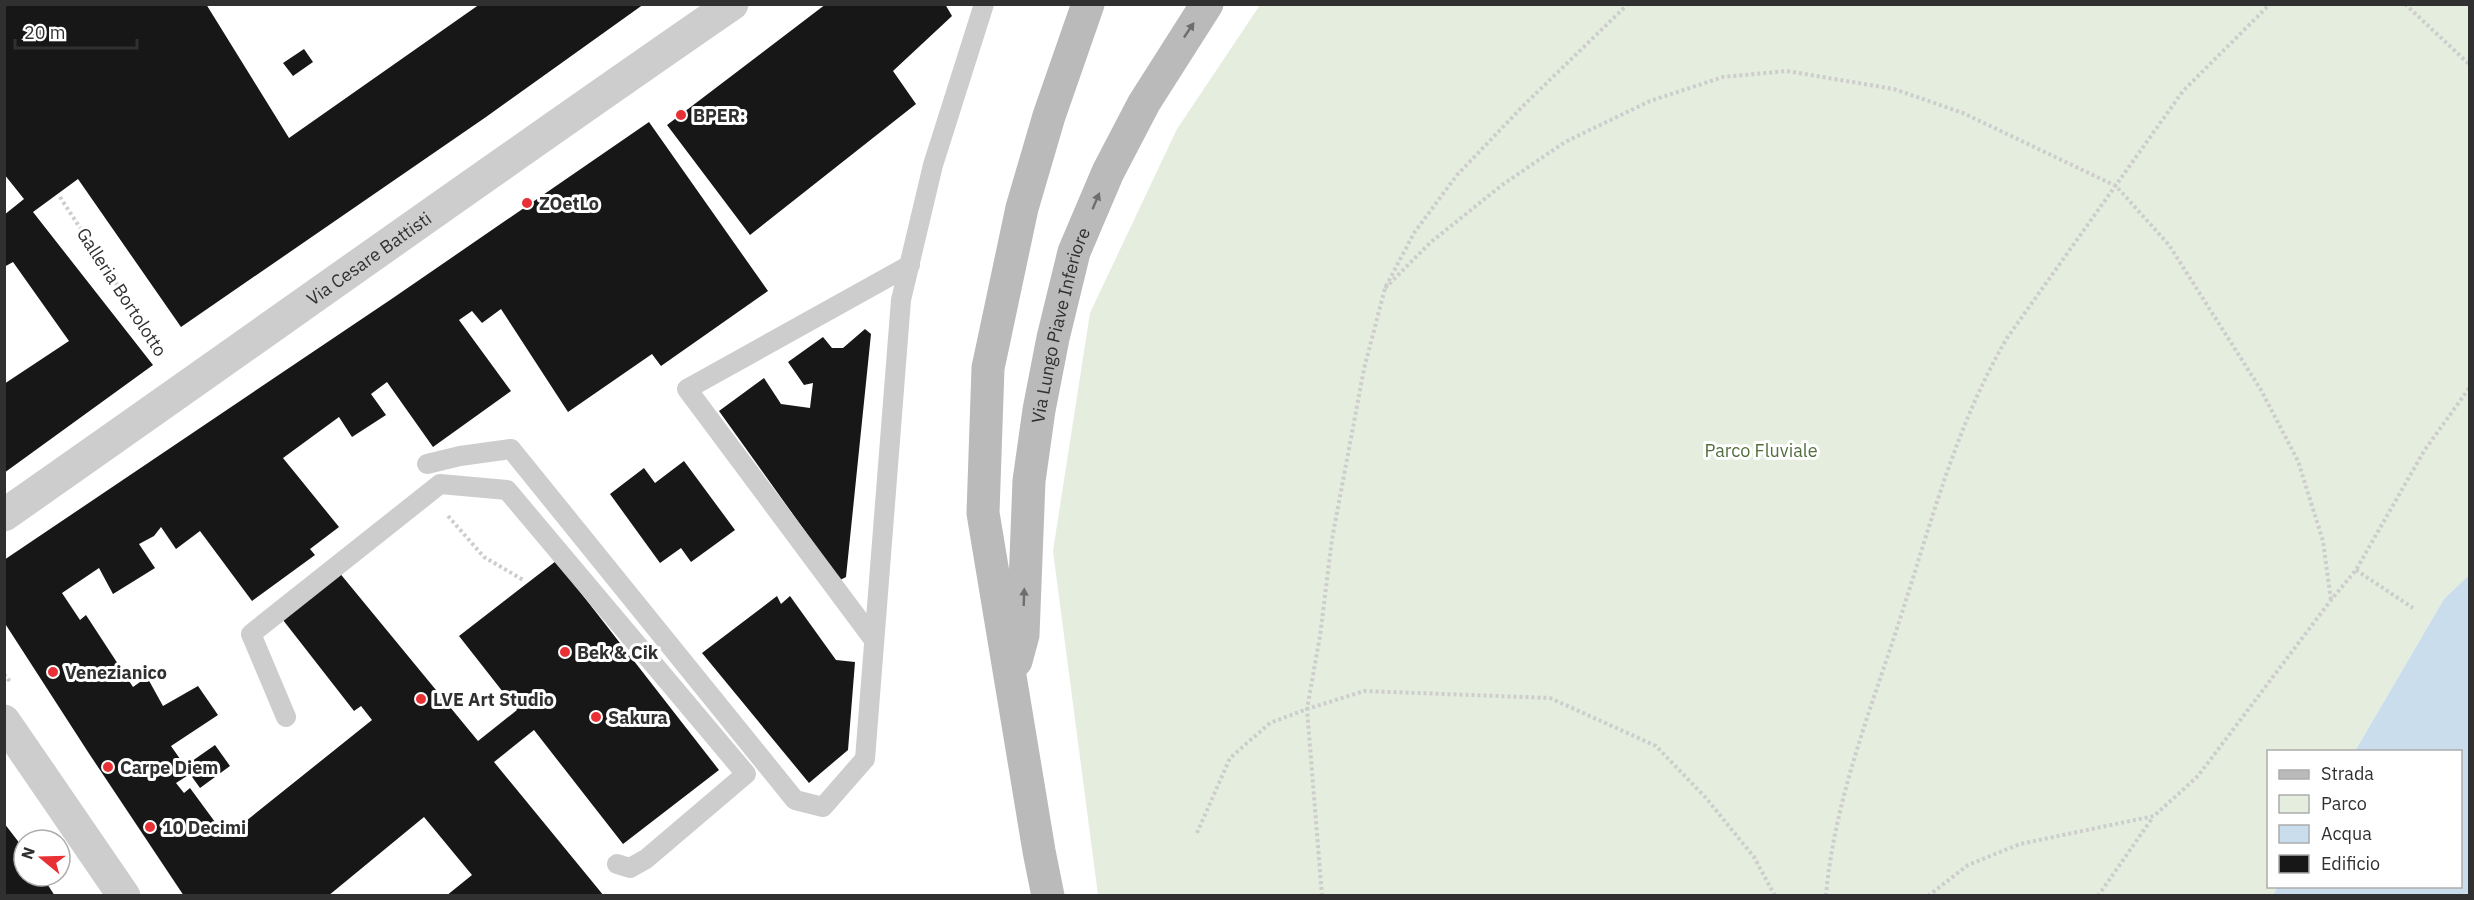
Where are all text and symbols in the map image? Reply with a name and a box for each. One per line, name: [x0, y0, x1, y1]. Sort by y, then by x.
scale bar: [15, 12, 136, 50]
text: 20 m: [24, 21, 66, 44]
one-way arrow: [1184, 22, 1195, 38]
place label: BPER:: [693, 104, 746, 127]
marker: BPER:: [674, 108, 688, 122]
one-way arrow: [1091, 191, 1101, 209]
place label: ZOetLo: [539, 192, 599, 215]
marker: ZOetLo: [520, 196, 534, 210]
street label: Via Cesare Battisti: [302, 206, 435, 310]
street label: Galleria Bortolotto: [72, 223, 172, 361]
street label: Via Lungo Piave Inferiore: [1026, 224, 1095, 425]
park label: Parco Fluviale: [1704, 439, 1818, 462]
one-way arrow: [1020, 587, 1029, 606]
place label: Bek & Cik: [577, 641, 659, 664]
marker: Bek & Cik: [558, 645, 572, 659]
place label: Venezianico: [65, 661, 167, 684]
marker: Venezianico: [46, 665, 60, 679]
place label: LVE Art Studio: [433, 688, 554, 711]
marker: LVE Art Studio: [414, 692, 428, 706]
place label: Sakura: [608, 706, 668, 729]
marker: Sakura: [589, 710, 603, 724]
legend: [2267, 750, 2462, 888]
place label: Carpe Diem: [120, 756, 218, 779]
marker: Carpe Diem: [101, 760, 115, 774]
text: Strada: [2321, 762, 2374, 785]
text: Parco: [2321, 792, 2367, 815]
place label: 10 Decimi: [162, 816, 246, 839]
marker: 10 Decimi: [143, 820, 157, 834]
text: Acqua: [2321, 822, 2372, 845]
north arrow: [12, 828, 72, 888]
text: N: [16, 844, 39, 862]
text: Edificio: [2321, 852, 2380, 875]

